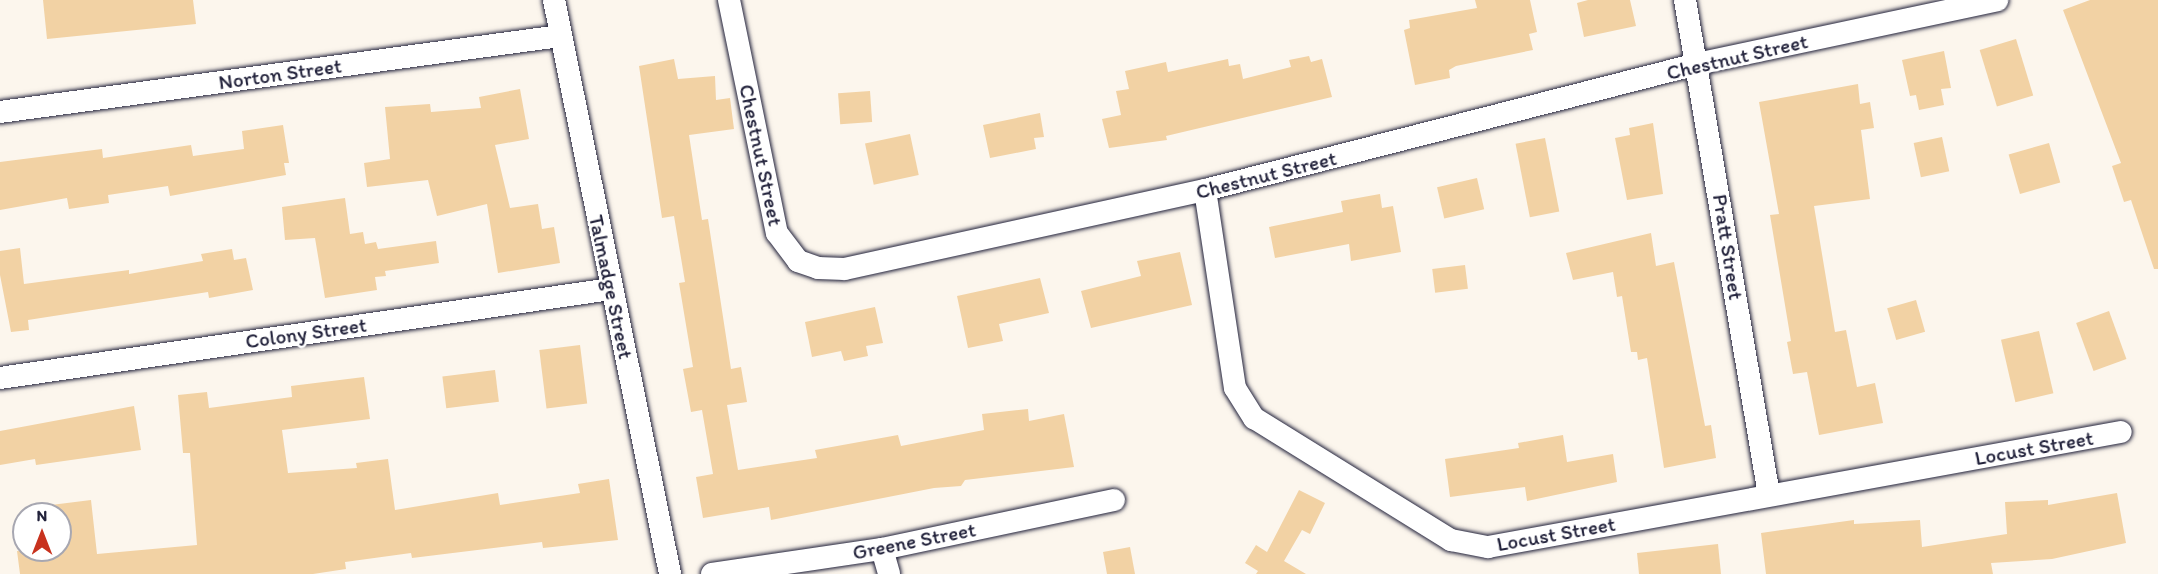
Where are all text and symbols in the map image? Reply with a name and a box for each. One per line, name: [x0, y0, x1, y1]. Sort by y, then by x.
street label: Chestnut Street: [1664, 29, 1810, 85]
street label: Norton Street: [217, 53, 343, 95]
street label: Chestnut Street: [734, 82, 788, 228]
street label: Chestnut Street: [1193, 145, 1339, 205]
street label: Pratt Street: [1707, 192, 1749, 302]
street label: Talmadge Street: [583, 213, 639, 361]
street label: Colony Street: [244, 312, 368, 354]
street label: Locust Street: [1973, 425, 2095, 471]
north arrow: [12, 502, 72, 562]
text: N: [37, 506, 47, 525]
street label: Locust Street: [1495, 511, 1617, 557]
street label: Greene Street: [851, 517, 977, 565]

